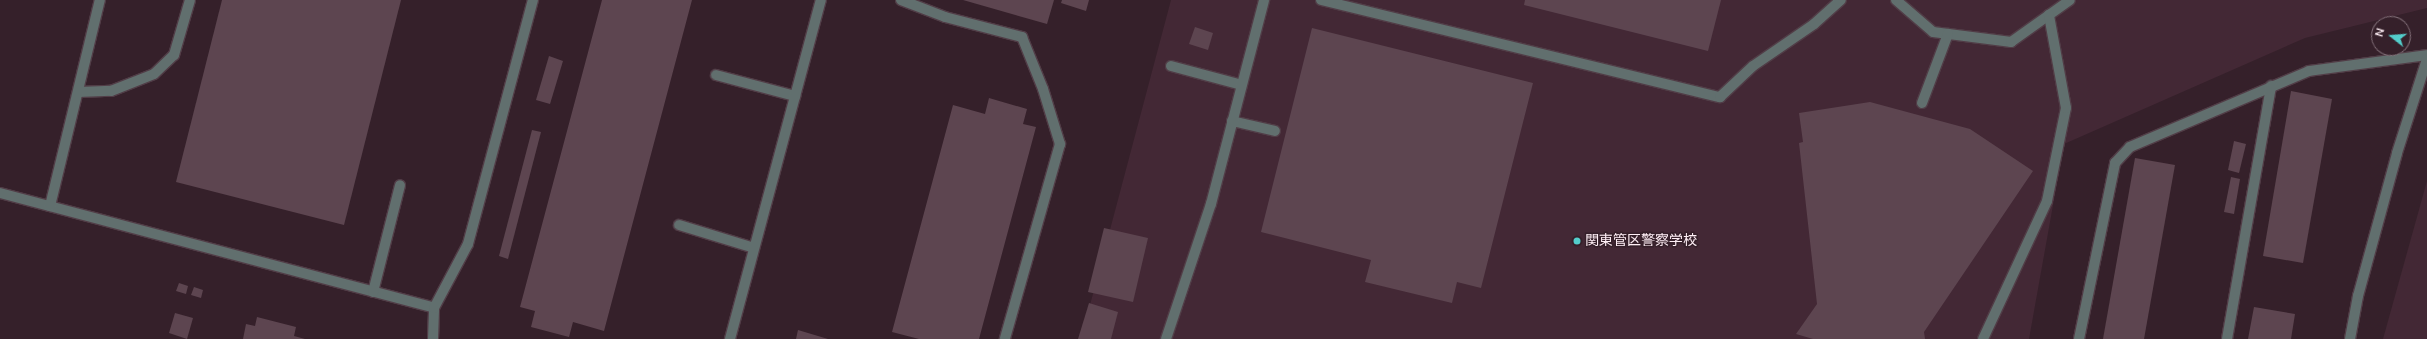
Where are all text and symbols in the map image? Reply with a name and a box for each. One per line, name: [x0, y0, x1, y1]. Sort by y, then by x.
north arrow: [2371, 16, 2411, 56]
text: N: [2372, 27, 2388, 39]
place label: 関東管区警察学校: [1585, 233, 1697, 249]
marker: 関東管区警察学校: [1572, 236, 1582, 246]

